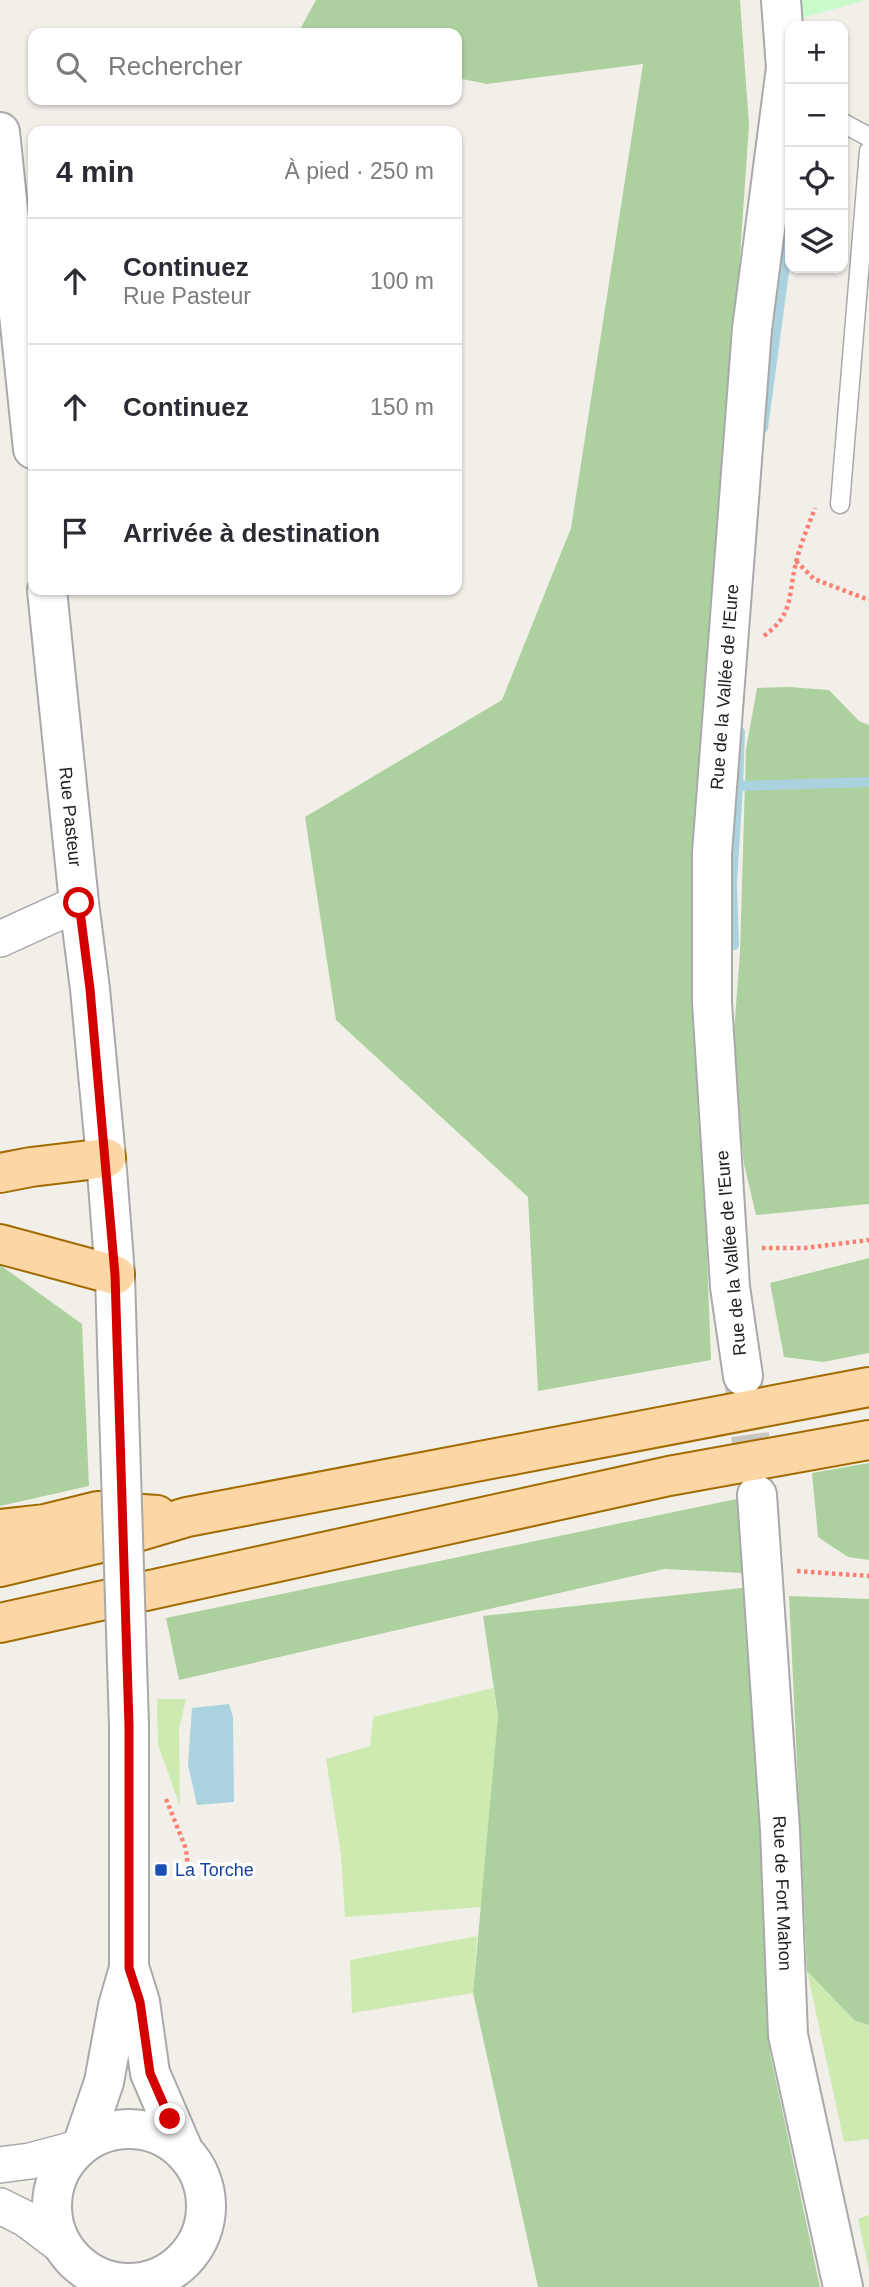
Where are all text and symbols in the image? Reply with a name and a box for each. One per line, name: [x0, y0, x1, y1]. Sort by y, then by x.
map controls: [785, 21, 848, 273]
button: +: [785, 21, 848, 84]
search box: [28, 28, 462, 105]
icon: search: [52, 48, 90, 86]
text: Rechercher: [108, 51, 242, 81]
button: −: [785, 84, 848, 147]
button: locate: [785, 147, 848, 210]
text: 4 min: [56, 155, 134, 188]
text: À pied · 250 m: [284, 158, 434, 184]
button: layers: [785, 210, 848, 273]
text: Continuez: [123, 252, 249, 282]
icon: ahead: [56, 262, 94, 300]
text: 100 m: [370, 268, 434, 294]
text: Rue Pasteur: [123, 283, 251, 309]
icon: ahead: [56, 388, 94, 426]
text: Continuez: [123, 392, 249, 422]
text: 150 m: [370, 394, 434, 420]
icon: arrive: [56, 514, 94, 552]
text: Arrivée à destination: [123, 518, 380, 548]
street label: Rue de la Vallée de l'Eure: [707, 583, 742, 791]
street label: Rue Pasteur: [55, 766, 85, 868]
route start: [63, 887, 94, 918]
street label: Rue de la Vallée de l'Eure: [712, 1149, 750, 1357]
street label: Rue de Fort Mahon: [769, 1815, 795, 1971]
place label: La Torche: [175, 1860, 254, 1880]
marker: La Torche: [153, 1862, 169, 1878]
route end: [154, 2103, 185, 2134]

